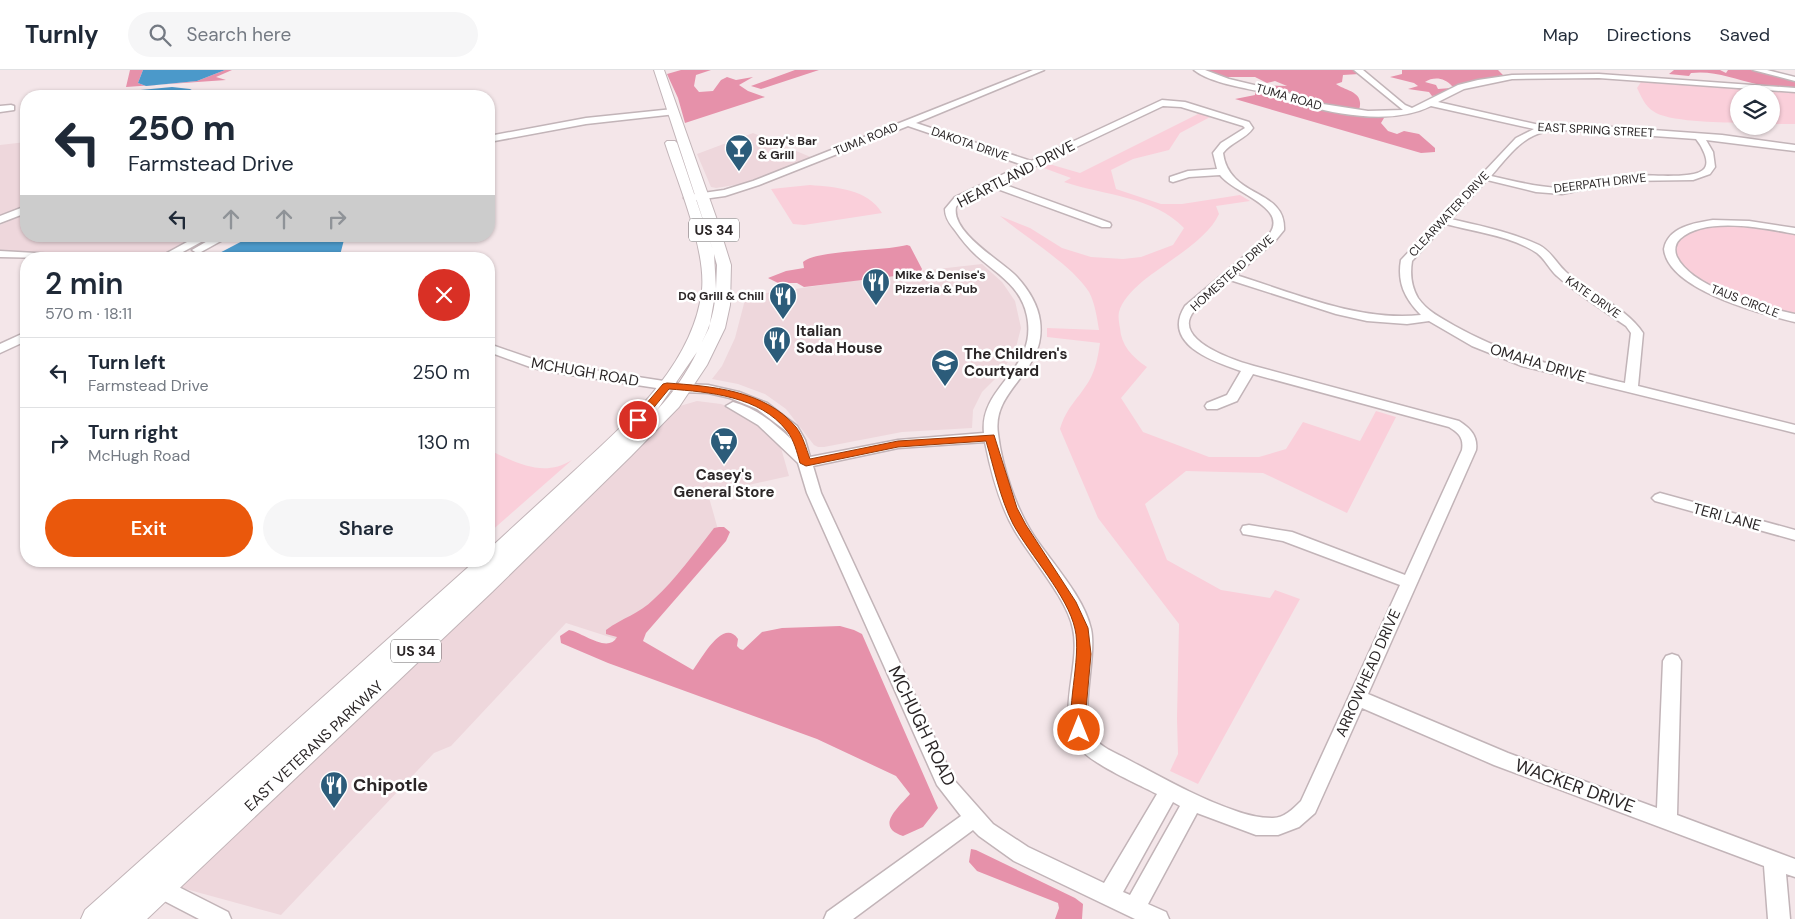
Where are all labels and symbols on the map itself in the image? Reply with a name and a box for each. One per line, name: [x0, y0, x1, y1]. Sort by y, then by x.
street label: TUMA ROAD: [1254, 80, 1324, 114]
street label: TUMA ROAD: [832, 119, 900, 159]
street label: EAST SPRING STREET: [1537, 119, 1655, 141]
street label: DAKOTA DRIVE: [929, 123, 1011, 165]
bar icon: Suzy's Bar & Grill: [724, 133, 754, 172]
place label: Suzy's Bar & Grill: [758, 133, 817, 163]
street label: HEARTLAND DRIVE: [954, 136, 1078, 212]
street label: CLEARWATER DRIVE: [1405, 168, 1493, 260]
street label: DEERPATH DRIVE: [1553, 169, 1647, 197]
road number: US 34: [689, 218, 739, 242]
street label: HOMESTEAD DRIVE: [1187, 231, 1277, 315]
restaurant icon: Mike & Denise's Pizzeria & Pub: [861, 267, 891, 306]
place label: Mike & Denise's Pizzeria & Pub: [895, 267, 986, 297]
street label: KATE DRIVE: [1562, 272, 1624, 322]
restaurant icon: DQ Grill & Chill: [768, 281, 798, 320]
street label: TAUS CIRCLE: [1709, 281, 1782, 321]
place label: DQ Grill & Chill: [678, 288, 764, 304]
place label: Italian Soda House: [796, 321, 882, 358]
restaurant icon: Italian Soda House: [762, 325, 792, 364]
street label: OMAHA DRIVE: [1487, 339, 1589, 387]
place label: The Children's Courtyard: [964, 344, 1068, 381]
school or university icon: The Children's Courtyard: [930, 348, 960, 387]
street label: MCHUGH ROAD: [530, 353, 640, 391]
pin: [617, 399, 659, 441]
supermarket icon: Casey's General Store: [709, 426, 739, 465]
place label: Casey's General Store: [673, 465, 775, 502]
street label: TERI LANE: [1691, 498, 1763, 536]
street label: ARROWHEAD DRIVE: [1331, 606, 1405, 740]
road number: US 34: [391, 640, 441, 662]
street label: MCHUGH ROAD: [883, 662, 961, 790]
street label: EAST VETERANS PARKWAY: [240, 676, 388, 816]
position arrow: [1052, 703, 1104, 755]
street label: WACKER DRIVE: [1512, 753, 1638, 819]
restaurant icon: Chipotle: [319, 770, 349, 809]
place label: Chipotle: [353, 773, 428, 797]

